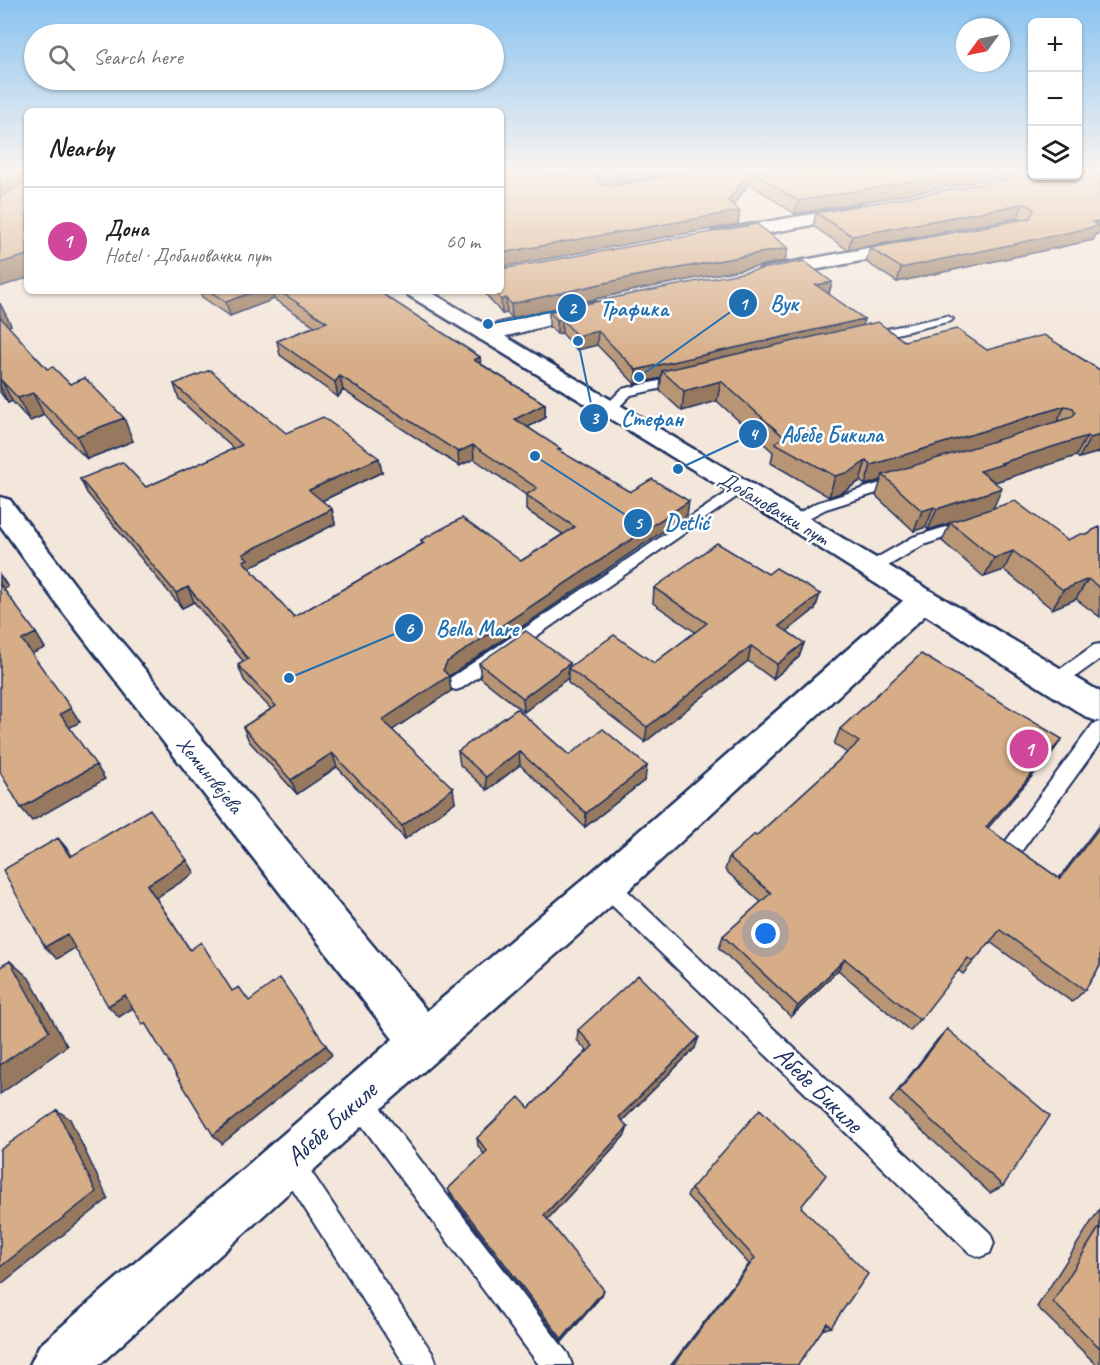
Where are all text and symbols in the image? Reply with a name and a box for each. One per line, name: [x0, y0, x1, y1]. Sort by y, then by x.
north arrow: [956, 18, 1010, 72]
map controls: [1028, 18, 1082, 180]
button: +: [1028, 18, 1082, 72]
search box: [24, 24, 504, 90]
icon: search: [45, 41, 78, 74]
text: Search here: [93, 43, 183, 71]
button: −: [1028, 72, 1082, 126]
button: layers: [1028, 126, 1082, 180]
text: Nearby: [48, 131, 113, 164]
text: Дона: [105, 215, 149, 243]
text: 1: [63, 229, 72, 254]
text: 60 m: [446, 229, 480, 254]
text: Hotel · Добановачки пут: [105, 243, 271, 268]
callout: Вук: [728, 283, 810, 323]
callout: Трафика: [557, 288, 680, 328]
text: Вук: [770, 290, 800, 318]
text: 1: [739, 293, 749, 315]
text: Трафика: [600, 295, 671, 323]
text: 2: [568, 297, 578, 319]
callout: Стефан: [579, 398, 695, 438]
text: Стефан: [621, 405, 685, 433]
text: 3: [590, 407, 600, 429]
callout: Абебе Бикила: [738, 414, 895, 454]
text: Абебе Бикила: [781, 421, 884, 449]
text: 4: [749, 423, 759, 445]
street label: Добановачки пут: [715, 465, 835, 552]
callout: Detlić: [623, 503, 721, 543]
text: Detlić: [665, 509, 712, 537]
text: 5: [634, 512, 644, 534]
callout: Bella Mare: [394, 608, 531, 648]
text: Bella Mare: [436, 615, 521, 643]
text: 6: [405, 617, 415, 639]
pin: 1: [1010, 726, 1048, 771]
street label: Хемингвејева: [171, 732, 250, 820]
your location: [751, 919, 780, 948]
street label: Абебе Бикиле: [767, 1039, 871, 1141]
street label: Абебе Бикиле: [279, 1073, 385, 1173]

